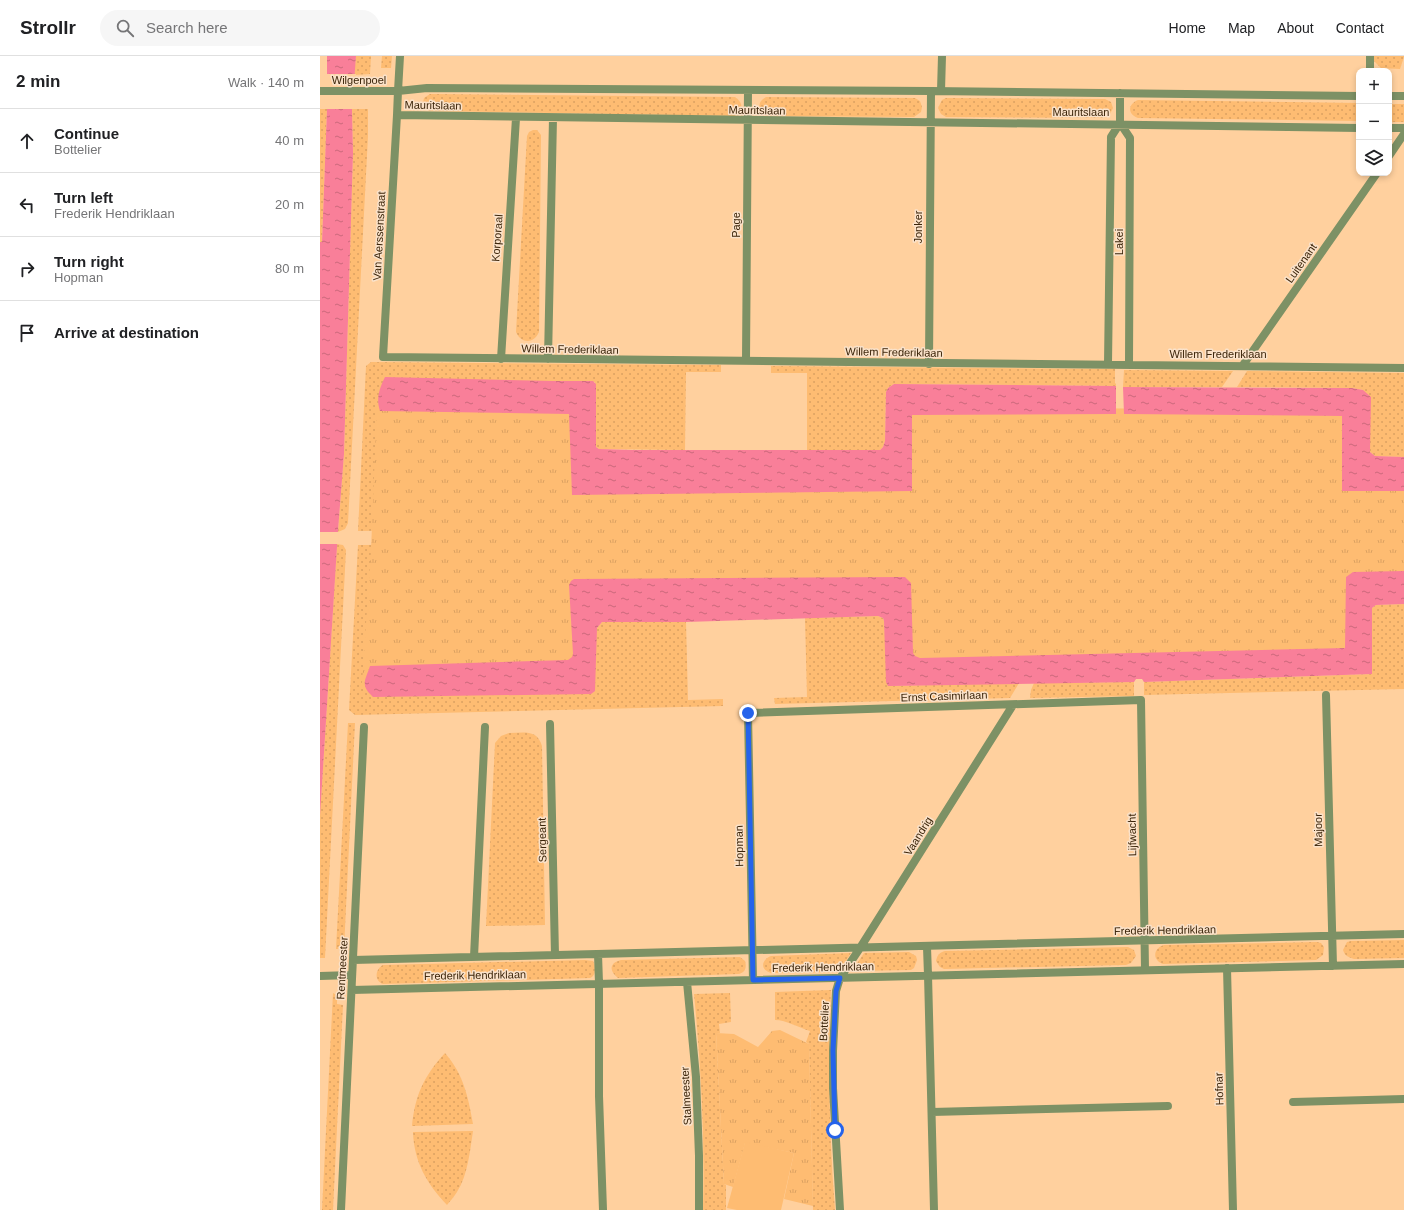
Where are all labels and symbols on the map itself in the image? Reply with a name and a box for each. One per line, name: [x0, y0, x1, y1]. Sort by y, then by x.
street label: Wilgenpoel: [332, 74, 386, 86]
street label: Mauritslaan: [404, 99, 462, 111]
street label: Mauritslaan: [728, 104, 786, 116]
street label: Mauritslaan: [1053, 106, 1109, 118]
street label: Van Aerssenstraat: [371, 191, 387, 281]
street label: Jonker: [912, 210, 924, 244]
street label: Page: [730, 212, 742, 238]
street label: Korporaal: [489, 214, 505, 262]
street label: Lakei: [1113, 229, 1125, 255]
street label: Luitenant: [1283, 241, 1319, 285]
street label: Willem Frederiklaan: [521, 342, 619, 356]
street label: Willem Frederiklaan: [845, 345, 943, 359]
street label: Willem Frederiklaan: [1169, 348, 1267, 360]
street label: Ernst Casimirlaan: [900, 688, 988, 704]
route end: [739, 704, 757, 722]
street label: Majoor: [1312, 813, 1324, 847]
street label: Vaandrig: [901, 814, 935, 858]
street label: Lijfwacht: [1126, 814, 1138, 856]
street label: Sergeant: [536, 818, 548, 862]
street label: Hopman: [733, 825, 745, 867]
street label: Frederik Hendriklaan: [1114, 923, 1216, 937]
street label: Rentmeester: [334, 936, 350, 1000]
street label: Frederik Hendriklaan: [772, 960, 874, 974]
street label: Frederik Hendriklaan: [424, 968, 526, 982]
street label: Bottelier: [817, 1000, 831, 1041]
street label: Stalmeester: [678, 1066, 694, 1126]
street label: Hofnar: [1212, 1072, 1226, 1106]
route start: [826, 1121, 844, 1139]

